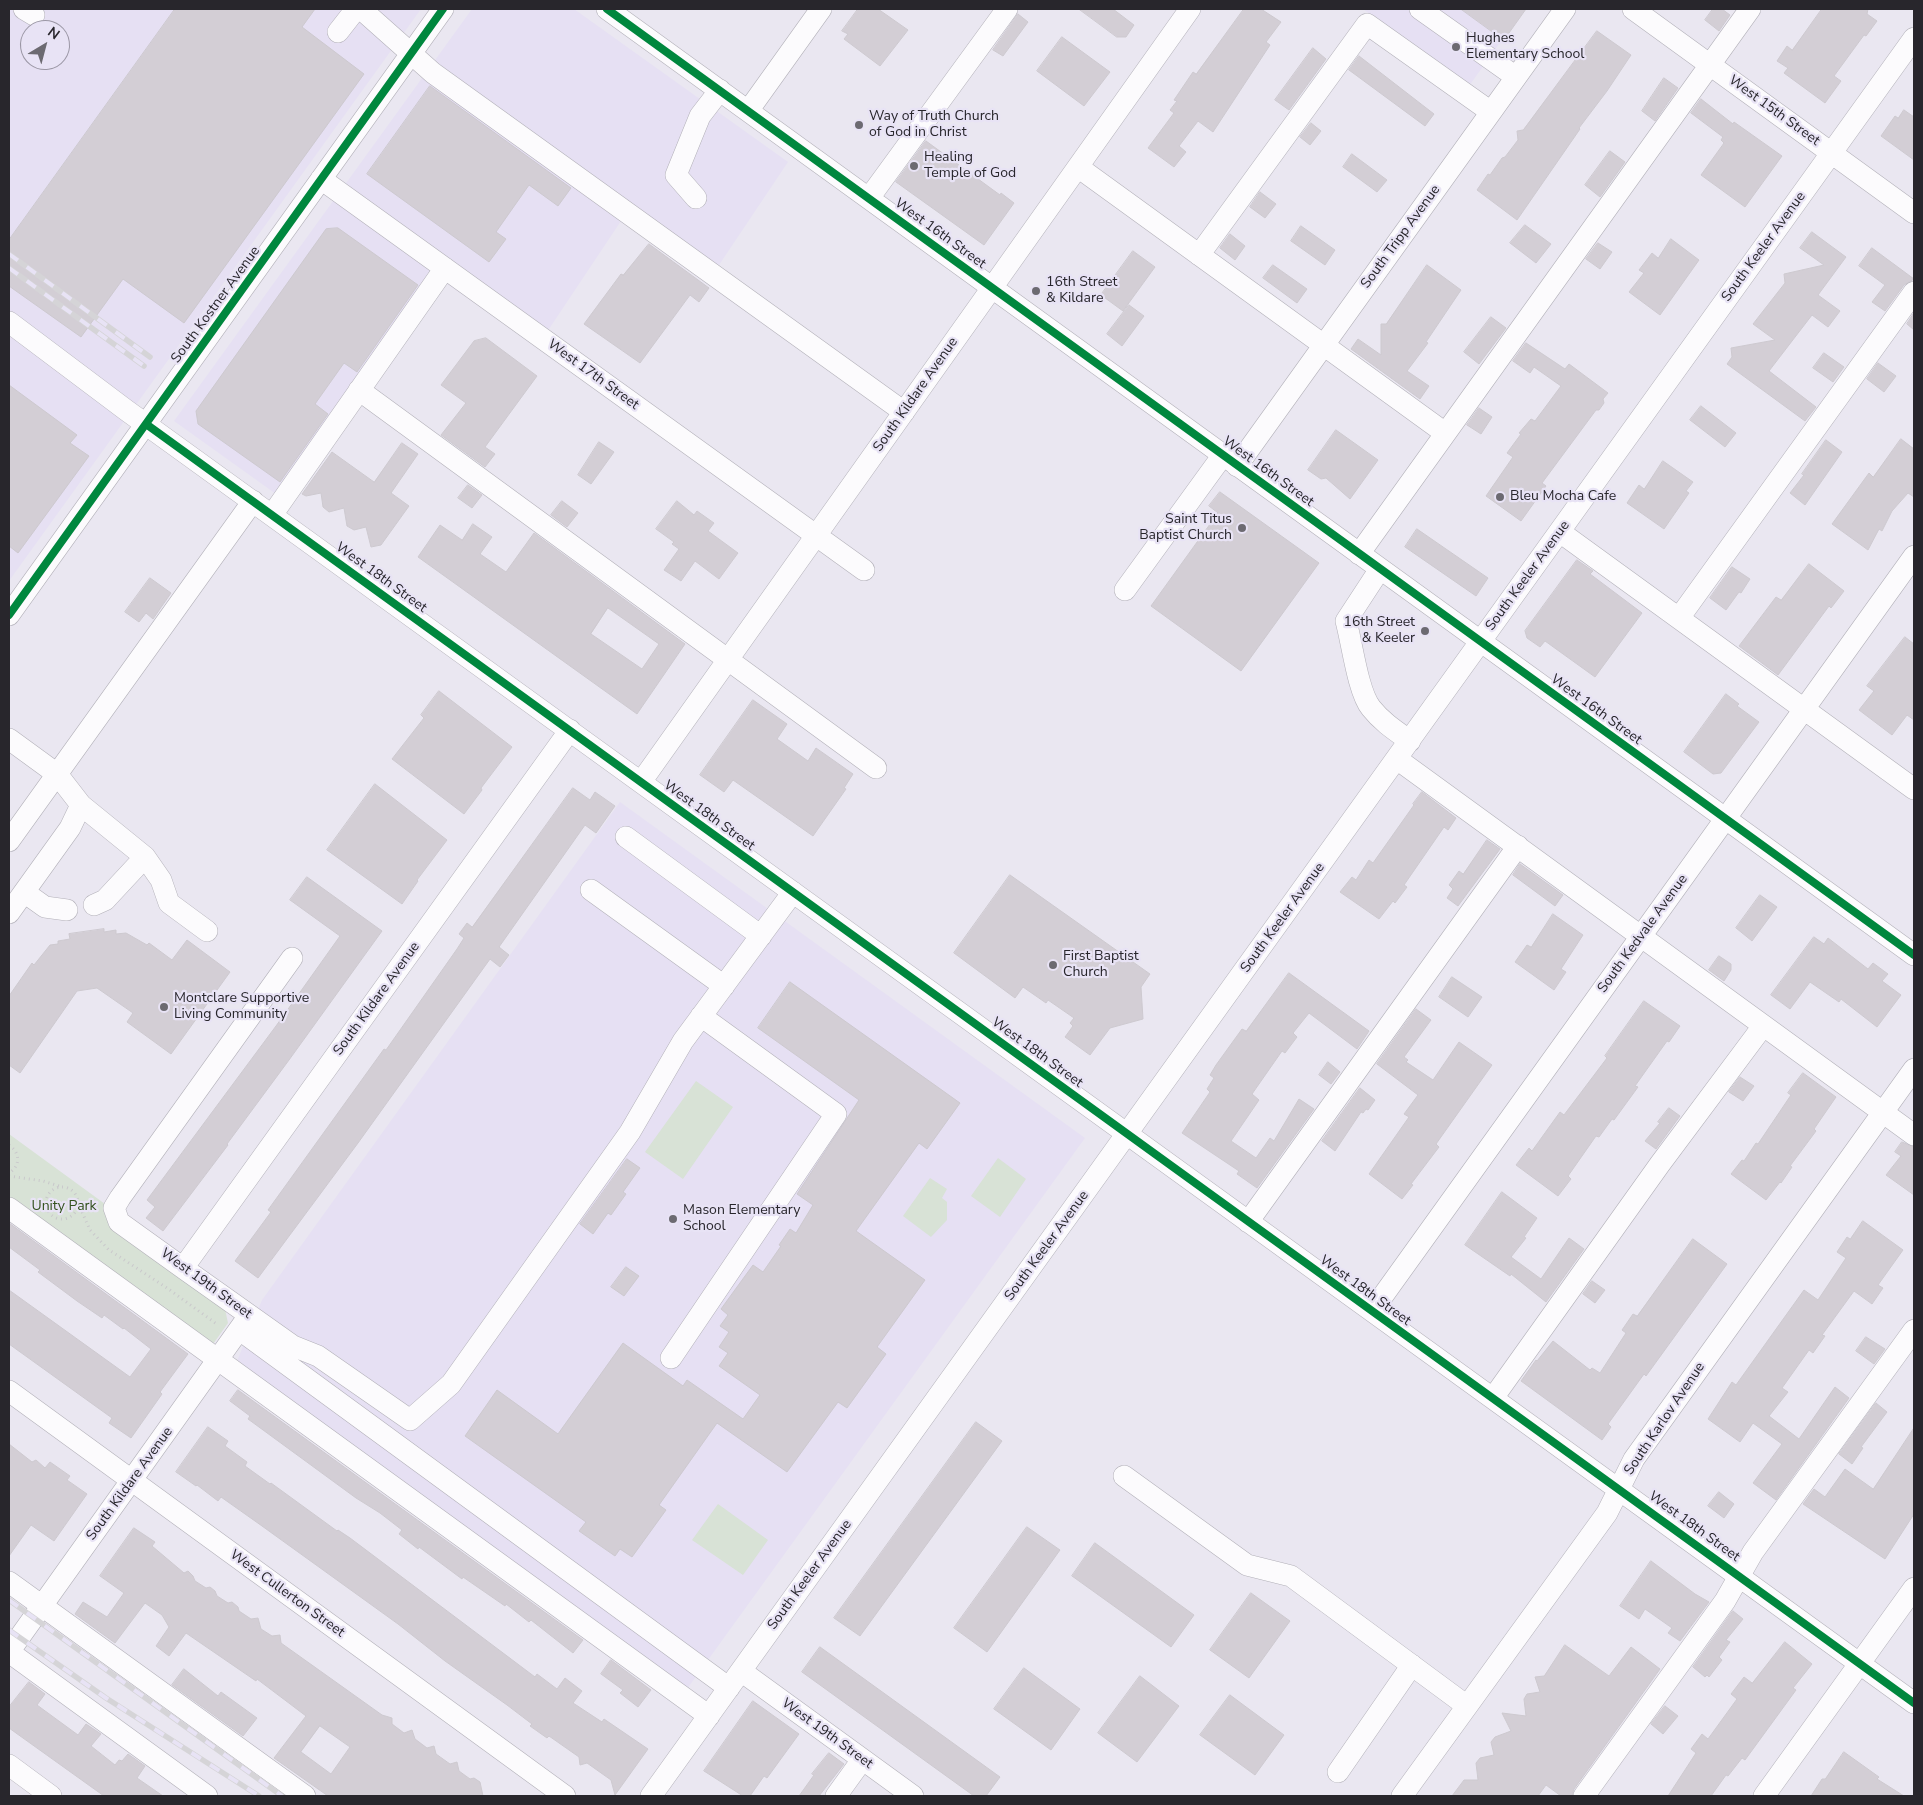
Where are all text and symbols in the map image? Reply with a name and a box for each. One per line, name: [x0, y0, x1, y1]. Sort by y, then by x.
north arrow: [20, 20, 70, 70]
text: N: [44, 23, 64, 44]
place label: Hughes Elementary School: [1466, 31, 1584, 64]
marker: Hughes Elementary School: [1450, 41, 1462, 53]
street label: West 15th Street: [1725, 72, 1823, 150]
place label: Way of Truth Church of God in Christ: [869, 109, 999, 142]
marker: Way of Truth Church of God in Christ: [853, 119, 865, 131]
place label: Healing Temple of God: [924, 150, 1016, 182]
marker: Healing Temple of God: [908, 160, 920, 172]
street label: South Tripp Avenue: [1358, 182, 1444, 292]
street label: South Keeler Avenue: [1718, 189, 1810, 305]
street label: West 16th Street: [891, 195, 989, 273]
street label: South Kostner Avenue: [168, 243, 264, 367]
place label: 16th Street & Kildare: [1046, 275, 1117, 308]
marker: 16th Street & Kildare: [1030, 285, 1042, 297]
street label: South Kildare Avenue: [870, 334, 962, 456]
street label: West 17th Street: [544, 336, 642, 414]
street label: West 16th Street: [1219, 433, 1317, 511]
place label: Bleu Mocha Cafe: [1510, 489, 1616, 505]
marker: Bleu Mocha Cafe: [1494, 491, 1506, 503]
place label: Saint Titus Baptist Church: [1139, 512, 1232, 544]
street label: South Keeler Avenue: [1482, 518, 1574, 634]
marker: Saint Titus Baptist Church: [1236, 522, 1248, 534]
street label: West 18th Street: [332, 539, 430, 617]
place label: 16th Street & Keeler: [1344, 615, 1415, 648]
marker: 16th Street & Keeler: [1419, 625, 1431, 637]
street label: West 16th Street: [1547, 671, 1645, 749]
street label: West 18th Street: [660, 777, 758, 855]
street label: South Keeler Avenue: [1237, 860, 1329, 976]
street label: South Kedvale Avenue: [1594, 872, 1692, 996]
street label: South Kildare Avenue: [330, 939, 424, 1059]
place label: First Baptist Church: [1063, 949, 1139, 982]
marker: First Baptist Church: [1047, 959, 1059, 971]
place label: Montclare Supportive Living Community: [174, 991, 309, 1024]
marker: Montclare Supportive Living Community: [158, 1001, 170, 1013]
street label: West 18th Street: [988, 1014, 1086, 1092]
street label: South Keeler Avenue: [1001, 1188, 1093, 1304]
park label: Unity Park: [31, 1199, 97, 1215]
place label: Mason Elementary School: [683, 1203, 800, 1236]
marker: Mason Elementary School: [667, 1213, 679, 1225]
street label: West 19th Street: [157, 1245, 255, 1323]
street label: West 18th Street: [1316, 1252, 1414, 1330]
street label: South Karlov Avenue: [1621, 1360, 1709, 1478]
street label: South Kildare Avenue: [83, 1424, 177, 1544]
street label: West 18th Street: [1645, 1488, 1743, 1566]
street label: South Keeler Avenue: [764, 1517, 856, 1633]
street label: West Cullerton Street: [226, 1547, 348, 1641]
street label: West 19th Street: [778, 1695, 876, 1773]

